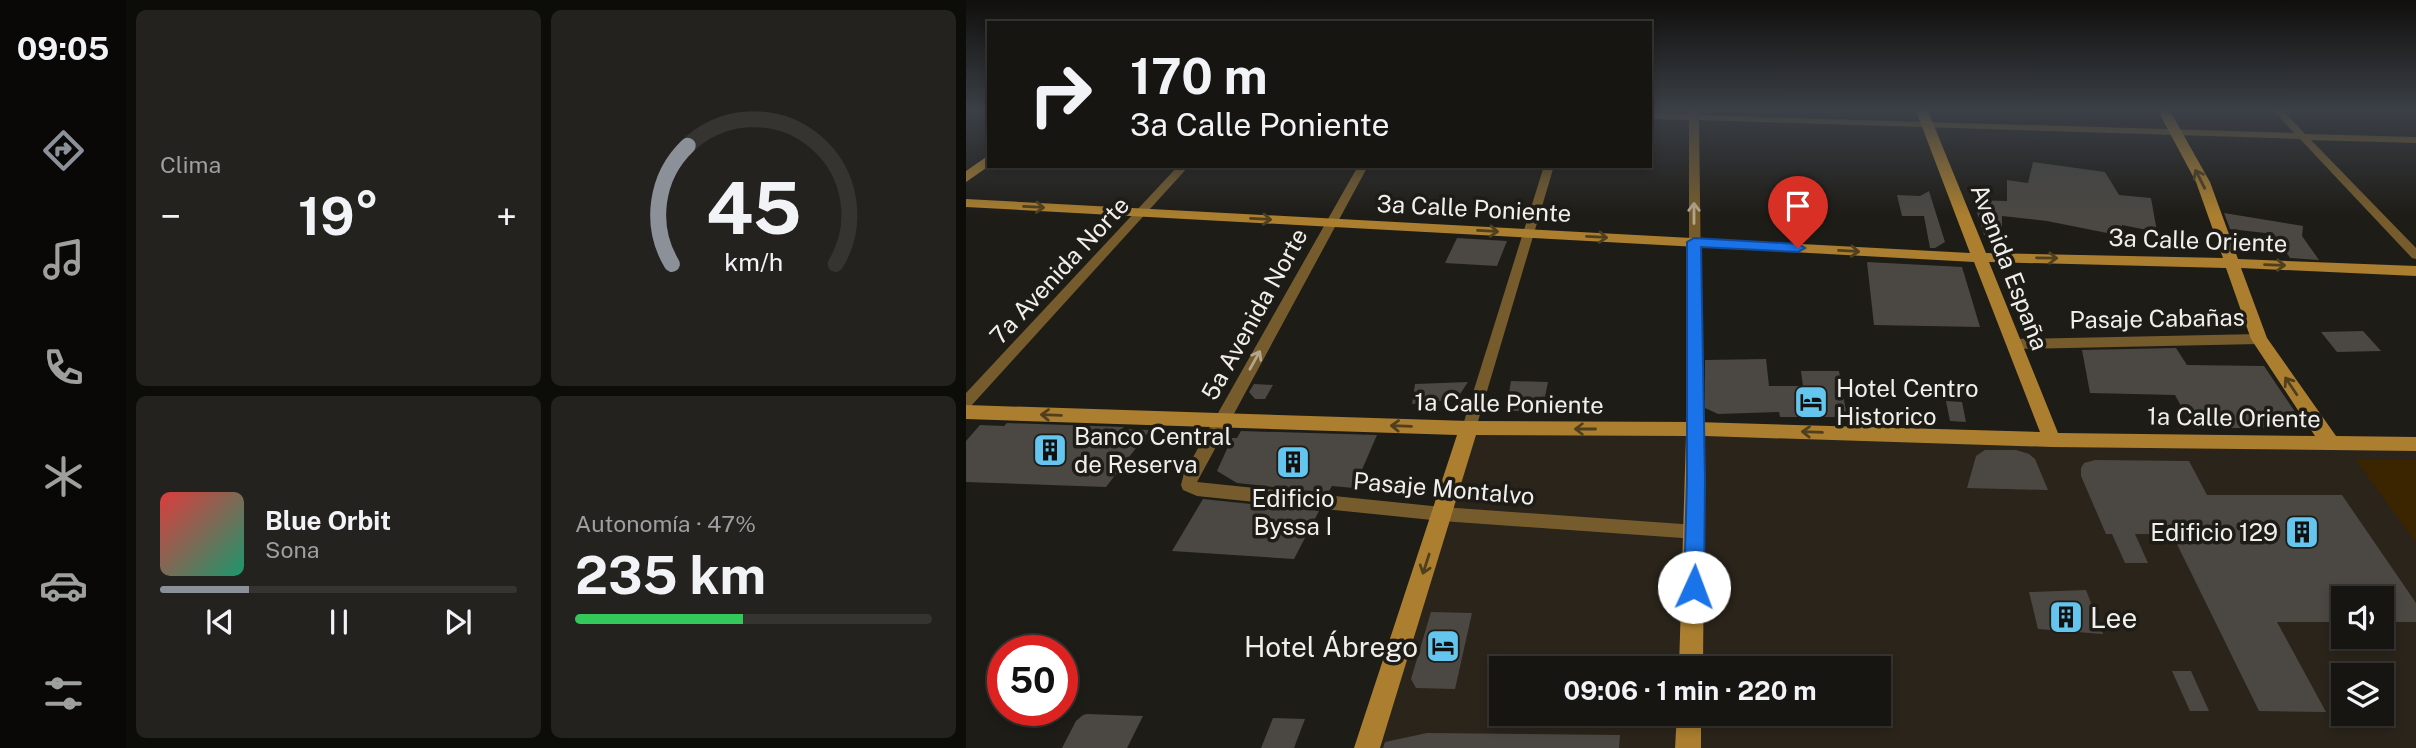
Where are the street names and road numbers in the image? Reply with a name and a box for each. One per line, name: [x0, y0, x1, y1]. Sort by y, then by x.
street label: Avenida España: [1965, 180, 2055, 354]
street label: 3a Calle Poniente: [1376, 189, 1572, 227]
street label: 7a Avenida Norte: [984, 191, 1134, 349]
street label: 5a Avenida Norte: [1195, 223, 1313, 405]
street label: 3a Calle Oriente: [2108, 223, 2288, 257]
street label: Pasaje Cabañas: [2069, 302, 2245, 334]
street label: 1a Calle Poniente: [1414, 387, 1604, 419]
street label: 1a Calle Oriente: [2147, 401, 2321, 433]
street label: Pasaje Montalvo: [1352, 466, 1536, 510]

